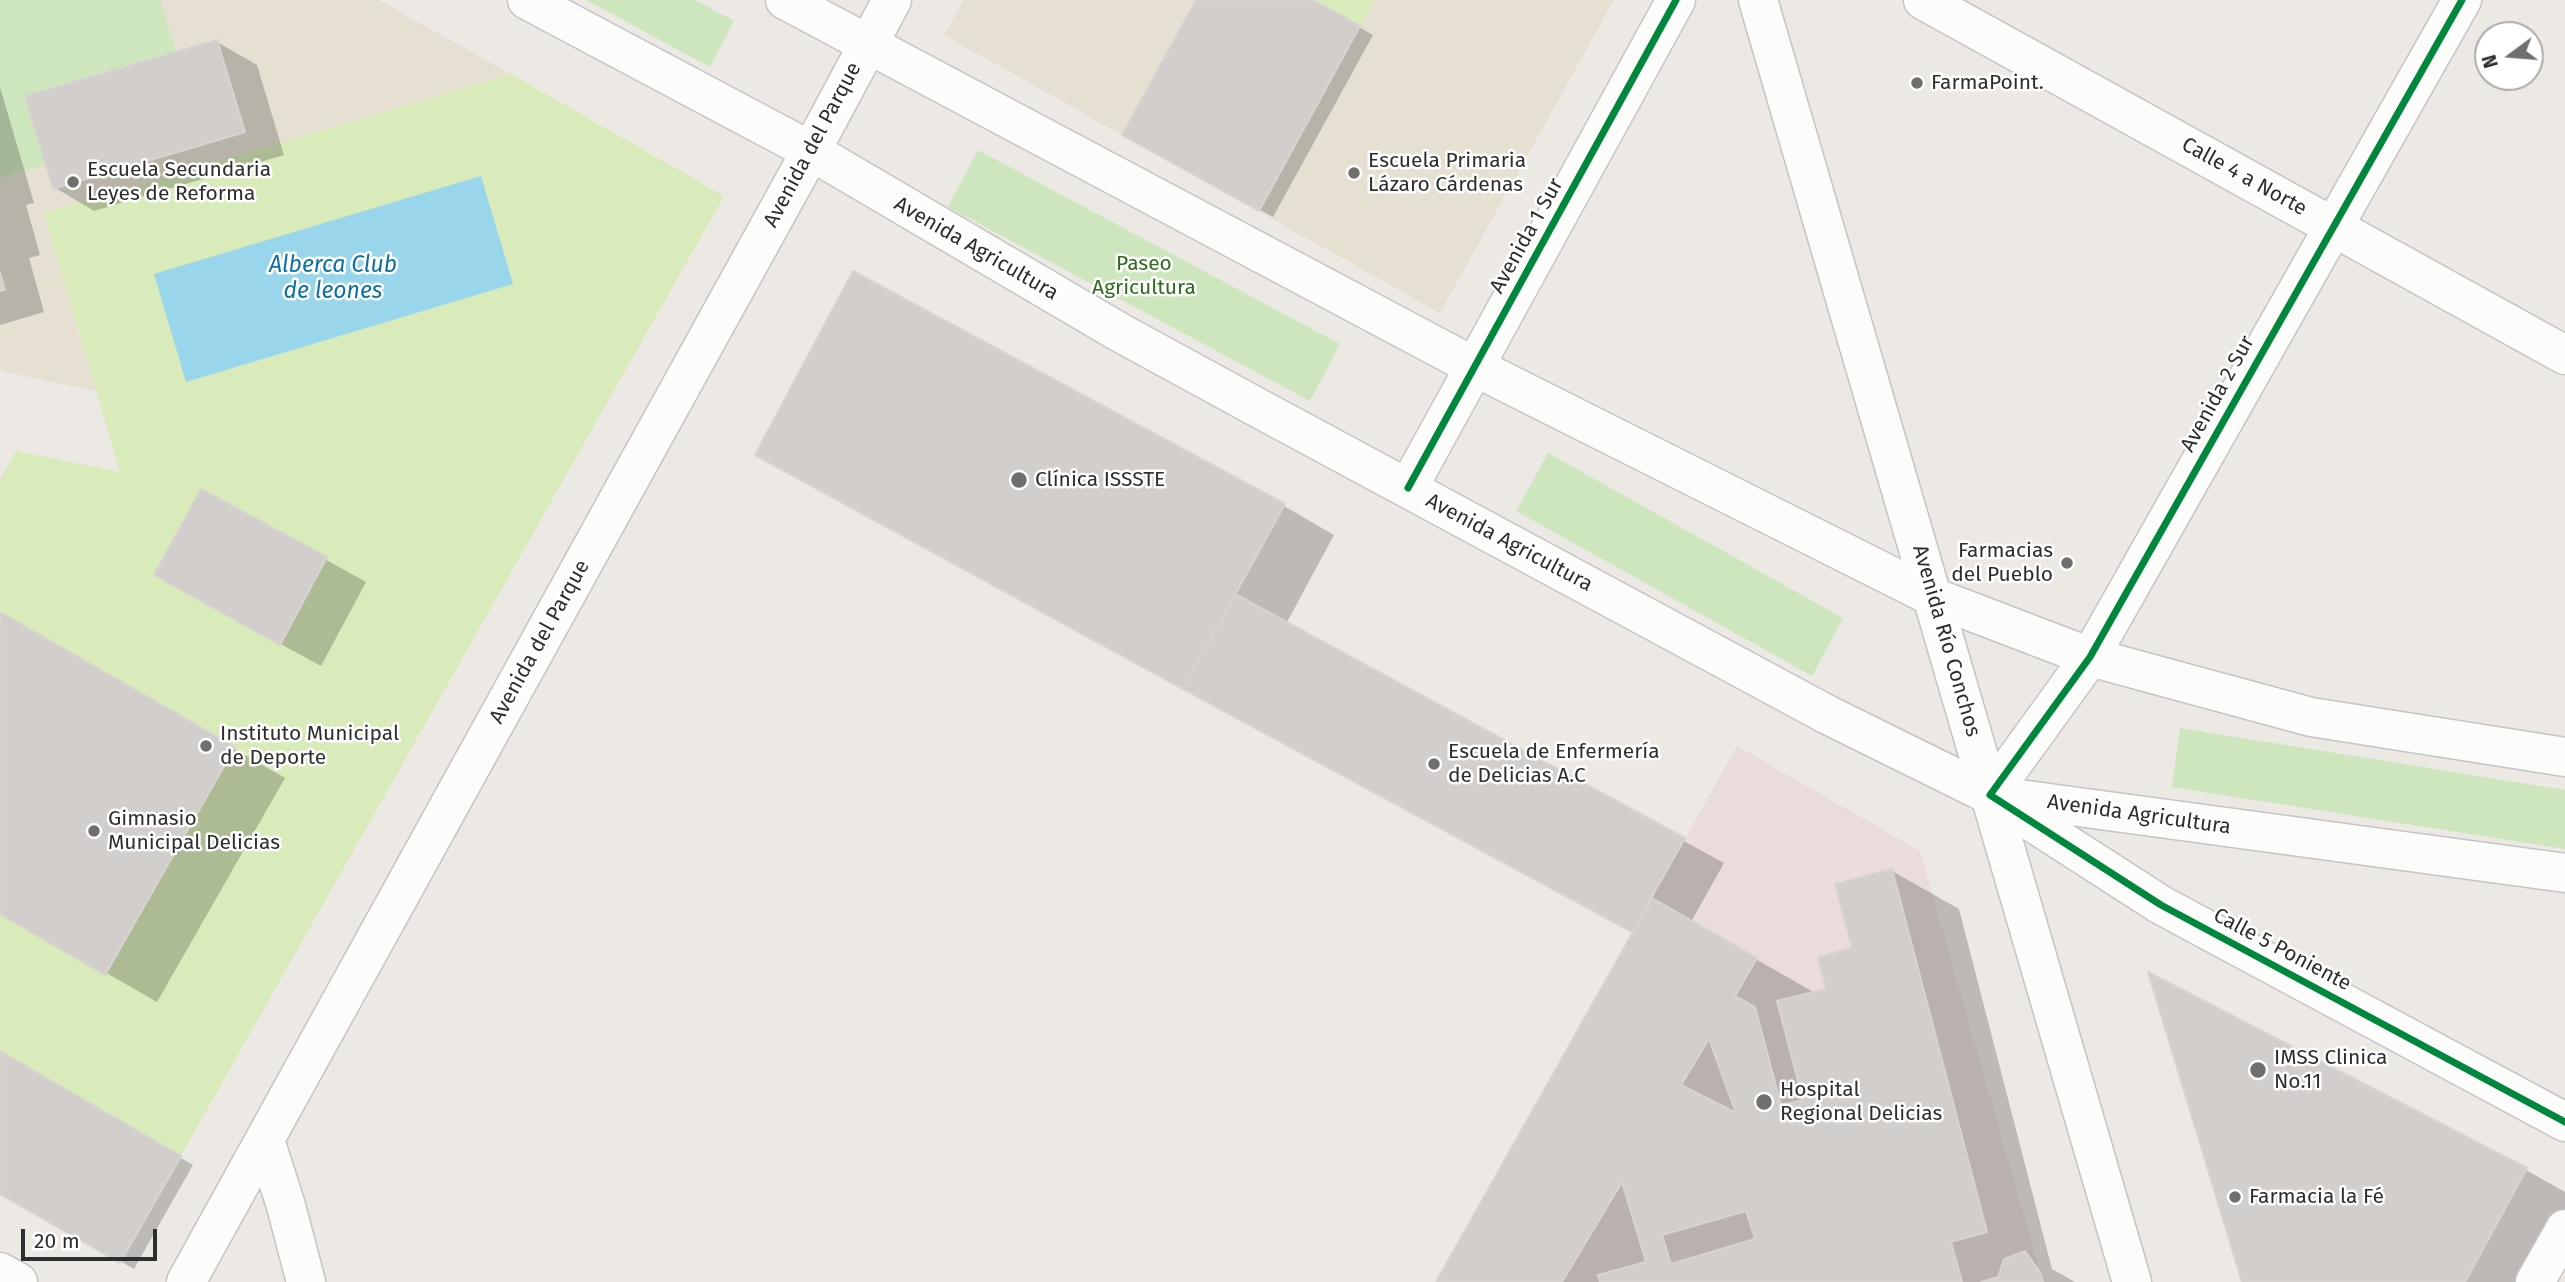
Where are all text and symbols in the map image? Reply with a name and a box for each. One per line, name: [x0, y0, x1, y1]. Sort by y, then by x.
north arrow: [2474, 21, 2544, 91]
text: N: [2477, 52, 2503, 71]
street label: Avenida del Parque: [759, 58, 867, 232]
place label: FarmaPoint.: [1931, 70, 2044, 96]
marker: FarmaPoint.: [1909, 75, 1925, 91]
street label: Calle 4 a Norte: [2177, 132, 2311, 222]
place label: Escuela Primaria Lázaro Cárdenas: [1368, 148, 1526, 198]
place label: Escuela Secundaria Leyes de Reforma: [87, 157, 271, 207]
marker: Escuela Primaria Lázaro Cárdenas: [1346, 165, 1362, 181]
marker: Escuela Secundaria Leyes de Reforma: [65, 174, 81, 190]
street label: Avenida 1 Sur: [1485, 174, 1569, 298]
street label: Avenida Agricultura: [889, 192, 1063, 306]
park label: Paseo Agricultura: [1092, 251, 1196, 301]
water label: Alberca Club de leones: [269, 252, 397, 306]
street label: Avenida 2 Sur: [2176, 331, 2260, 457]
place label: Clínica ISSSTE: [1035, 467, 1165, 493]
marker: Clínica ISSSTE: [1009, 470, 1029, 490]
street label: Avenida Agricultura: [1421, 488, 1597, 598]
place label: Farmacias del Pueblo: [1951, 538, 2053, 588]
street label: Avenida Río Conchos: [1907, 542, 1985, 740]
marker: Farmacias del Pueblo: [2059, 555, 2075, 571]
street label: Avenida del Parque: [485, 556, 595, 728]
place label: Instituto Municipal de Deporte: [220, 721, 399, 771]
marker: Instituto Municipal de Deporte: [198, 738, 214, 754]
place label: Escuela de Enfermería de Delicias A.C: [1448, 739, 1660, 789]
marker: Escuela de Enfermería de Delicias A.C: [1426, 756, 1442, 772]
street label: Avenida Agricultura: [2046, 790, 2232, 840]
place label: Gimnasio Municipal Delicias: [108, 806, 280, 856]
marker: Gimnasio Municipal Delicias: [86, 823, 102, 839]
street label: Calle 5 Poniente: [2209, 903, 2355, 997]
place label: IMSS Clinica No.11: [2274, 1045, 2388, 1095]
marker: IMSS Clinica No.11: [2248, 1060, 2268, 1080]
place label: Hospital Regional Delicias: [1780, 1077, 1942, 1127]
marker: Hospital Regional Delicias: [1754, 1092, 1774, 1112]
place label: Farmacia la Fé: [2249, 1184, 2384, 1210]
marker: Farmacia la Fé: [2227, 1189, 2243, 1205]
scale bar: [24, 1216, 161, 1260]
text: 20 m: [34, 1228, 80, 1254]

